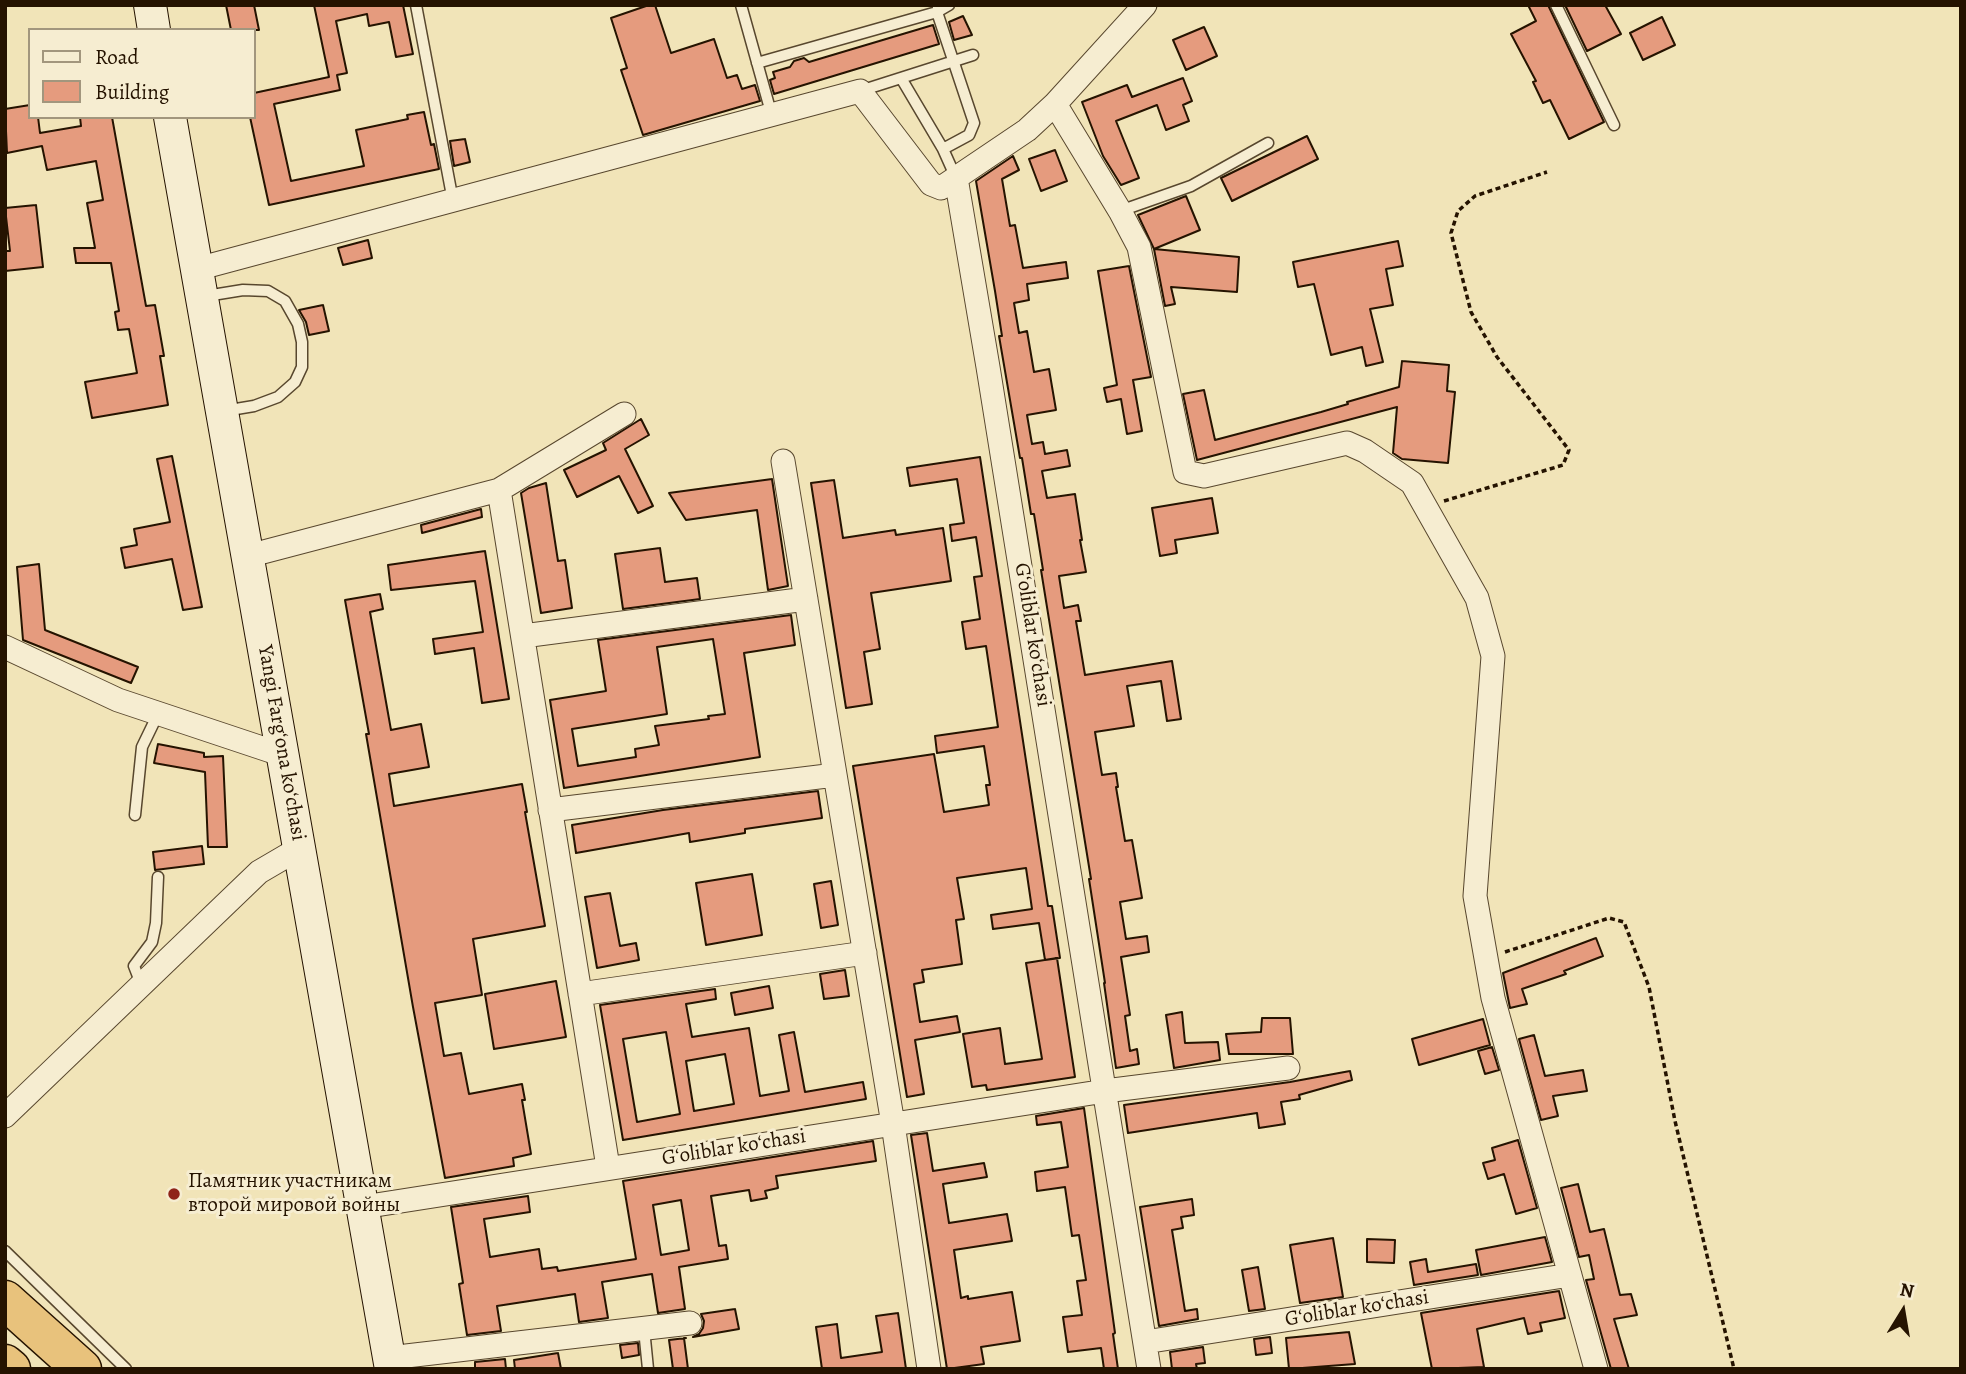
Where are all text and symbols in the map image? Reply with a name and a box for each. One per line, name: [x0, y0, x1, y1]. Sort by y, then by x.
legend: [28, 28, 256, 119]
text: Road: [95, 43, 139, 71]
text: Building: [95, 78, 169, 106]
street label: Gʻoliblar koʻchasi: [1008, 561, 1056, 709]
street label: Yangi Fargʻona koʻchasi: [251, 643, 311, 843]
street label: Gʻoliblar koʻchasi: [660, 1124, 808, 1172]
place label: Памятник участникам второй мировой войны: [188, 1169, 400, 1219]
marker: Памятник участникам второй мировой войны: [166, 1186, 182, 1202]
north arrow: [1868, 1276, 1938, 1346]
text: N: [1898, 1276, 1916, 1304]
street label: Gʻoliblar koʻchasi: [1283, 1285, 1431, 1333]

